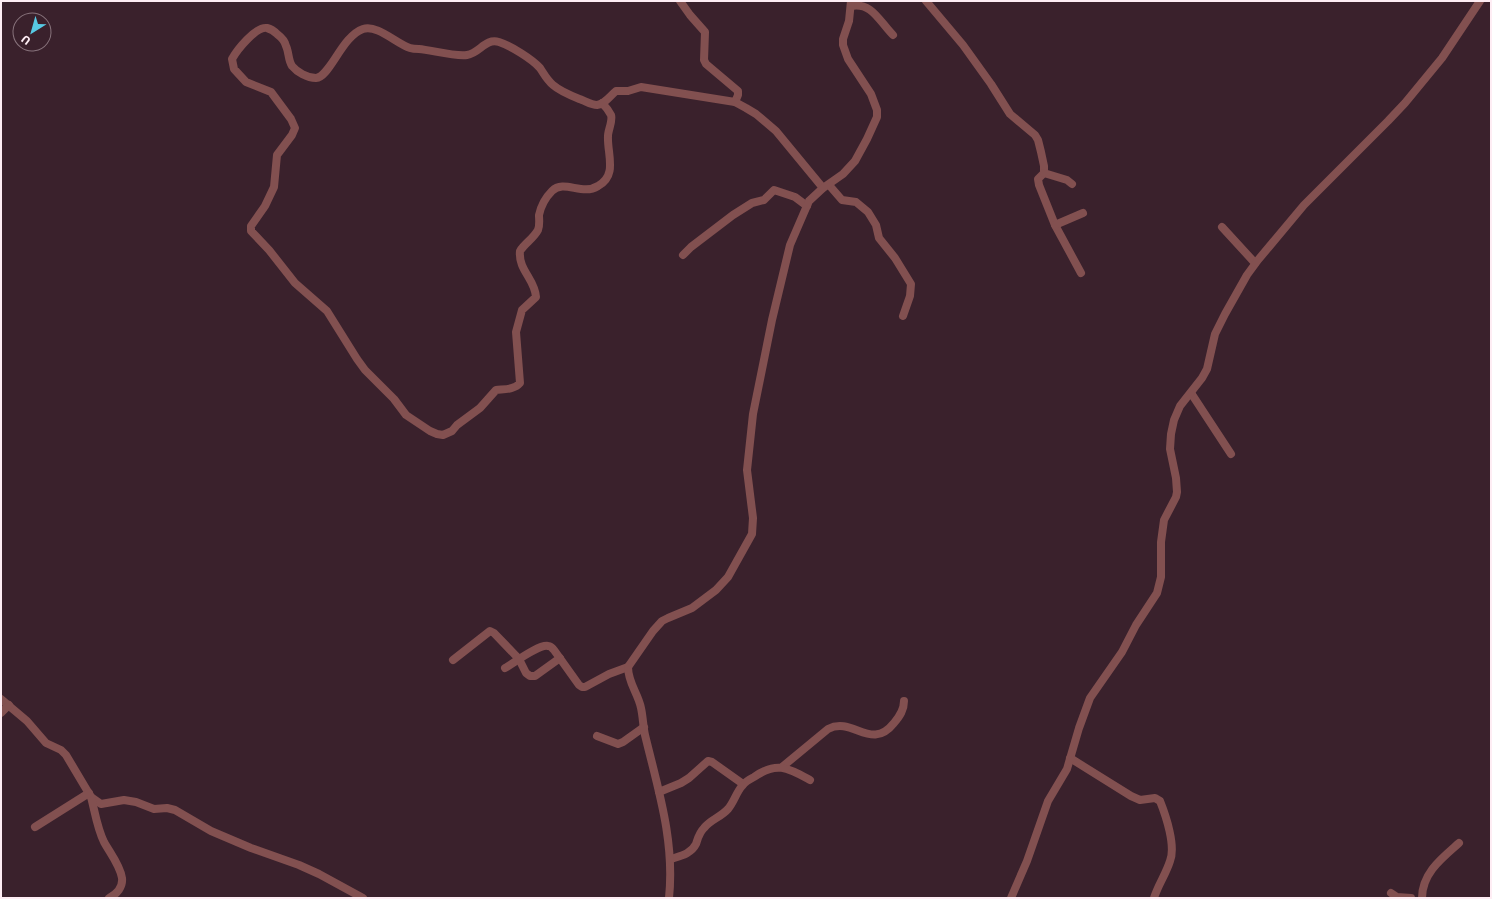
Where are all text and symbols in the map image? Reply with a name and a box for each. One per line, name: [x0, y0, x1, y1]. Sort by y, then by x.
north arrow: [12, 12, 52, 52]
text: U: [19, 33, 33, 48]

